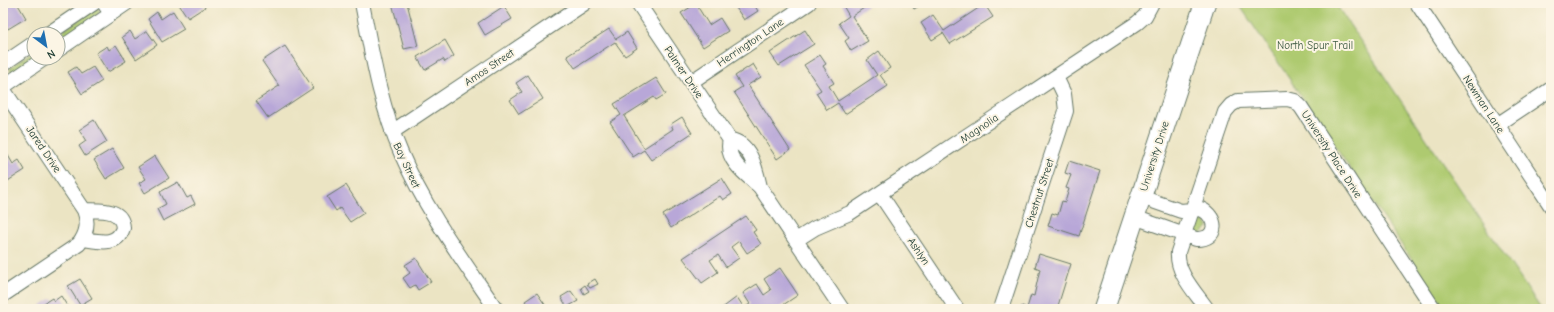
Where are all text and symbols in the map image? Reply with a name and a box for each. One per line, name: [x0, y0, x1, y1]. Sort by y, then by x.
street label: Herrington Lane: [714, 15, 786, 69]
north arrow: [26, 26, 66, 66]
park label: North Spur Trail: [1277, 39, 1353, 52]
street label: Palmer Drive: [661, 44, 706, 101]
street label: Amos Street: [462, 46, 517, 89]
text: N: [45, 47, 58, 61]
street label: Newman Lane: [1460, 73, 1507, 136]
street label: University Place Drive: [1298, 108, 1365, 201]
street label: Magnolia: [958, 111, 1001, 146]
street label: University Drive: [1137, 119, 1172, 193]
street label: Jared Drive: [23, 123, 64, 176]
street label: Bay Street: [390, 140, 423, 191]
street label: Chestnut Street: [1022, 156, 1057, 229]
street label: Ashlyn: [905, 235, 932, 267]

